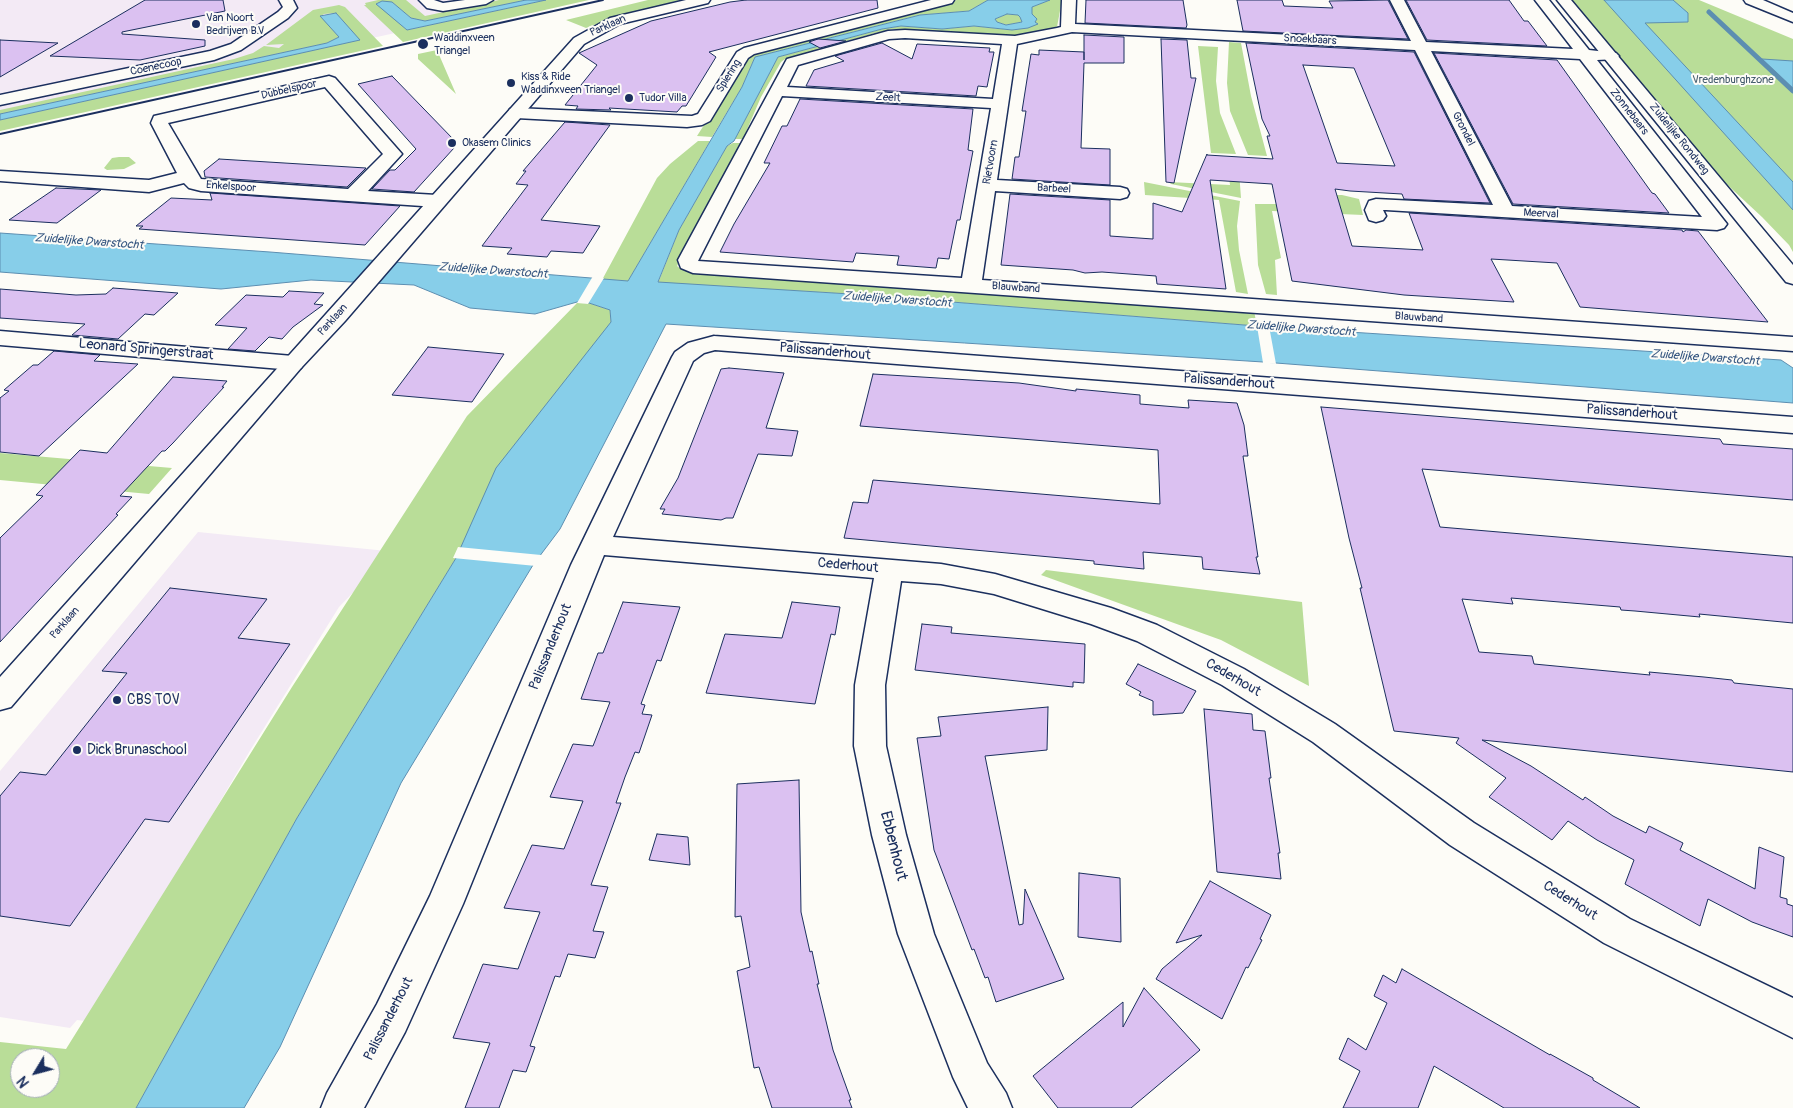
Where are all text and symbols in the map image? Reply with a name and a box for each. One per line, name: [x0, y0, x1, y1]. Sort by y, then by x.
place label: Van Noort Bedrijven B.V: [206, 11, 264, 37]
street label: Parklaan: [588, 12, 628, 40]
marker: Van Noort Bedrijven B.V: [190, 18, 202, 30]
place label: Waddinxveen Triangel: [434, 31, 495, 57]
street label: Snoekbaars: [1283, 32, 1337, 48]
marker: Waddinxveen Triangel: [416, 37, 430, 51]
street label: Coenecoop: [129, 55, 183, 79]
street label: Spiering: [714, 57, 744, 95]
place label: Kiss & Ride Waddinxveen Triangel: [521, 70, 620, 96]
park label: Vredenburghzone: [1692, 73, 1774, 87]
street label: Dubbelspoor: [260, 77, 318, 103]
marker: Kiss & Ride Waddinxveen Triangel: [505, 77, 517, 89]
street label: Zonnebaars: [1607, 86, 1651, 138]
place label: Tudor Villa: [639, 91, 687, 105]
street label: Zeelt: [875, 91, 901, 105]
marker: Tudor Villa: [623, 92, 635, 104]
street label: Zuidelijke Rondweg: [1646, 101, 1712, 177]
street label: Grondel: [1449, 110, 1477, 148]
place label: Okasem Clinics: [462, 136, 531, 150]
marker: Okasem Clinics: [446, 137, 458, 149]
street label: Rietvoorn: [981, 139, 1001, 185]
street label: Enkelspoor: [205, 179, 257, 195]
street label: Barbeel: [1037, 182, 1071, 196]
street label: Meerval: [1523, 206, 1559, 222]
water label: Zuidelijke Dwarstocht: [34, 231, 144, 253]
water label: Zuidelijke Dwarstocht: [438, 260, 548, 282]
street label: Blauwband: [991, 280, 1041, 296]
water label: Zuidelijke Dwarstocht: [842, 289, 952, 311]
street label: Parklaan: [315, 301, 351, 339]
street label: Blauwband: [1394, 310, 1444, 326]
water label: Zuidelijke Dwarstocht: [1246, 318, 1356, 340]
street label: Leonard Springerstraat: [78, 336, 214, 364]
street label: Palissanderhout: [779, 340, 871, 364]
water label: Zuidelijke Dwarstocht: [1650, 347, 1760, 369]
street label: Palissanderhout: [1183, 370, 1275, 394]
street label: Palissanderhout: [1586, 401, 1678, 425]
street label: Cederhout: [817, 555, 879, 577]
street label: Palissanderhout: [526, 601, 576, 693]
street label: Parklaan: [48, 604, 82, 642]
street label: Cederhout: [1202, 655, 1264, 701]
place label: CBS TOV: [127, 692, 180, 708]
marker: CBS TOV: [111, 694, 123, 706]
place label: Dick Brunaschool: [87, 742, 187, 758]
marker: Dick Brunaschool: [71, 744, 83, 756]
street label: Ebbenhout: [875, 809, 911, 883]
street label: Cederhout: [1540, 878, 1600, 924]
street label: Palissanderhout: [361, 974, 417, 1064]
north arrow: [10, 1048, 60, 1098]
text: N: [14, 1073, 33, 1091]

